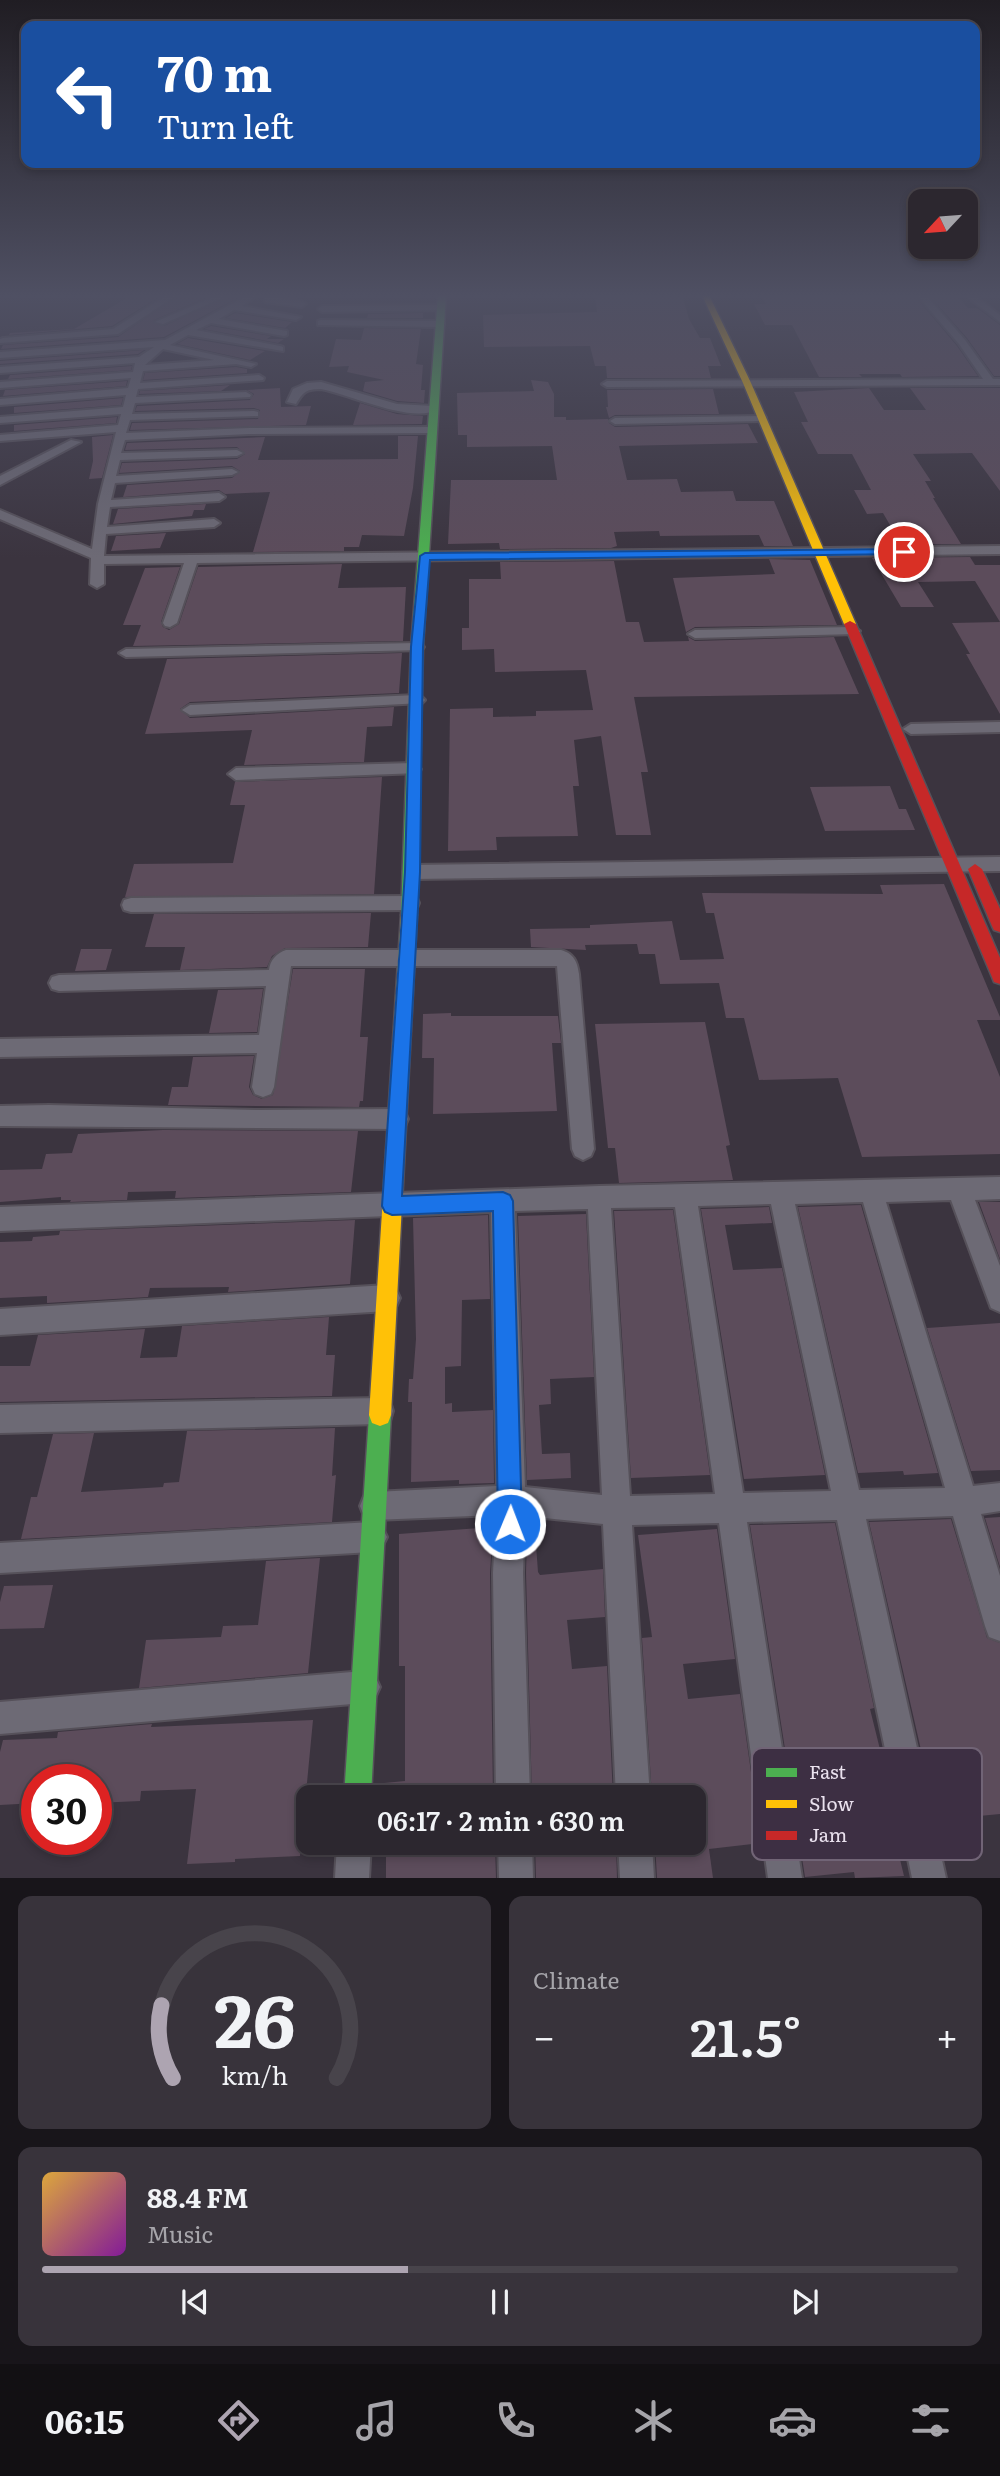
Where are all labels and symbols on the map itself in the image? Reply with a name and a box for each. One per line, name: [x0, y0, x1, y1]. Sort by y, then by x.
north arrow: [908, 189, 978, 259]
pin: [874, 522, 934, 582]
position arrow: [473, 1487, 547, 1561]
legend: [752, 1748, 982, 1860]
text: Fast: [809, 1757, 846, 1785]
speed limit sign: 30: [21, 1764, 112, 1855]
text: Slow: [809, 1789, 854, 1817]
text: Jam: [809, 1820, 847, 1848]

